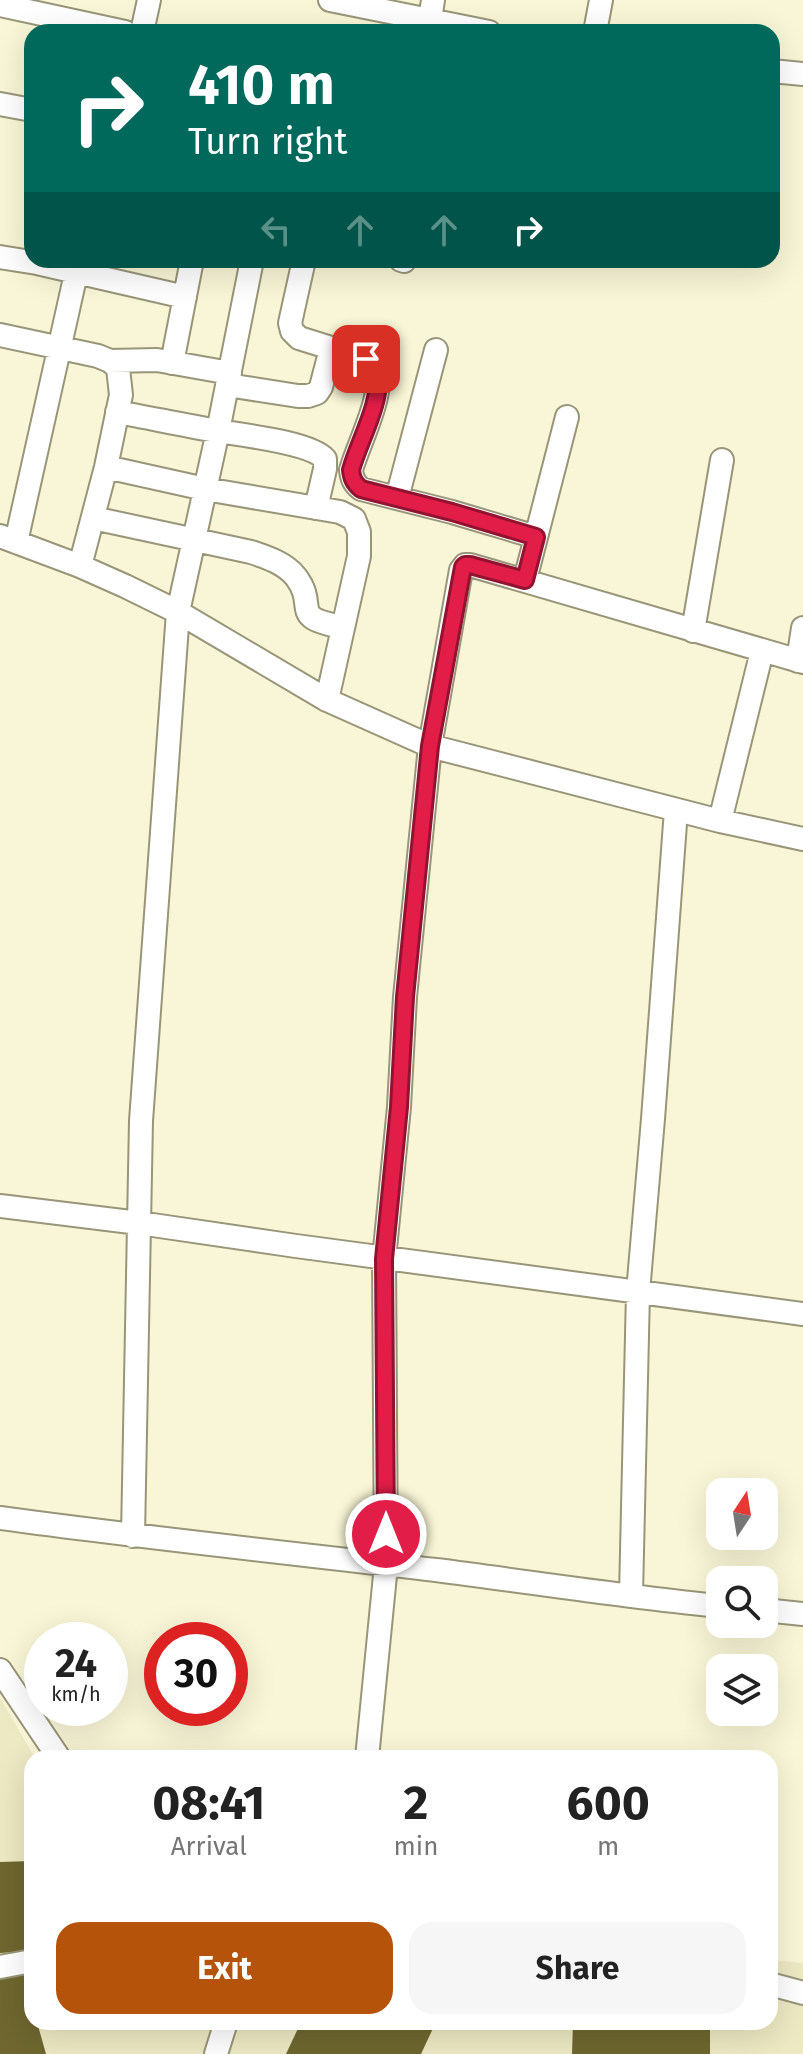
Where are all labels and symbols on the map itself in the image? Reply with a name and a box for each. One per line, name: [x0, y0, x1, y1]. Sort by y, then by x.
pin: [332, 325, 400, 393]
north arrow: [706, 1478, 778, 1550]
position arrow: [344, 1492, 428, 1576]
speed limit sign: 30: [144, 1622, 248, 1726]

